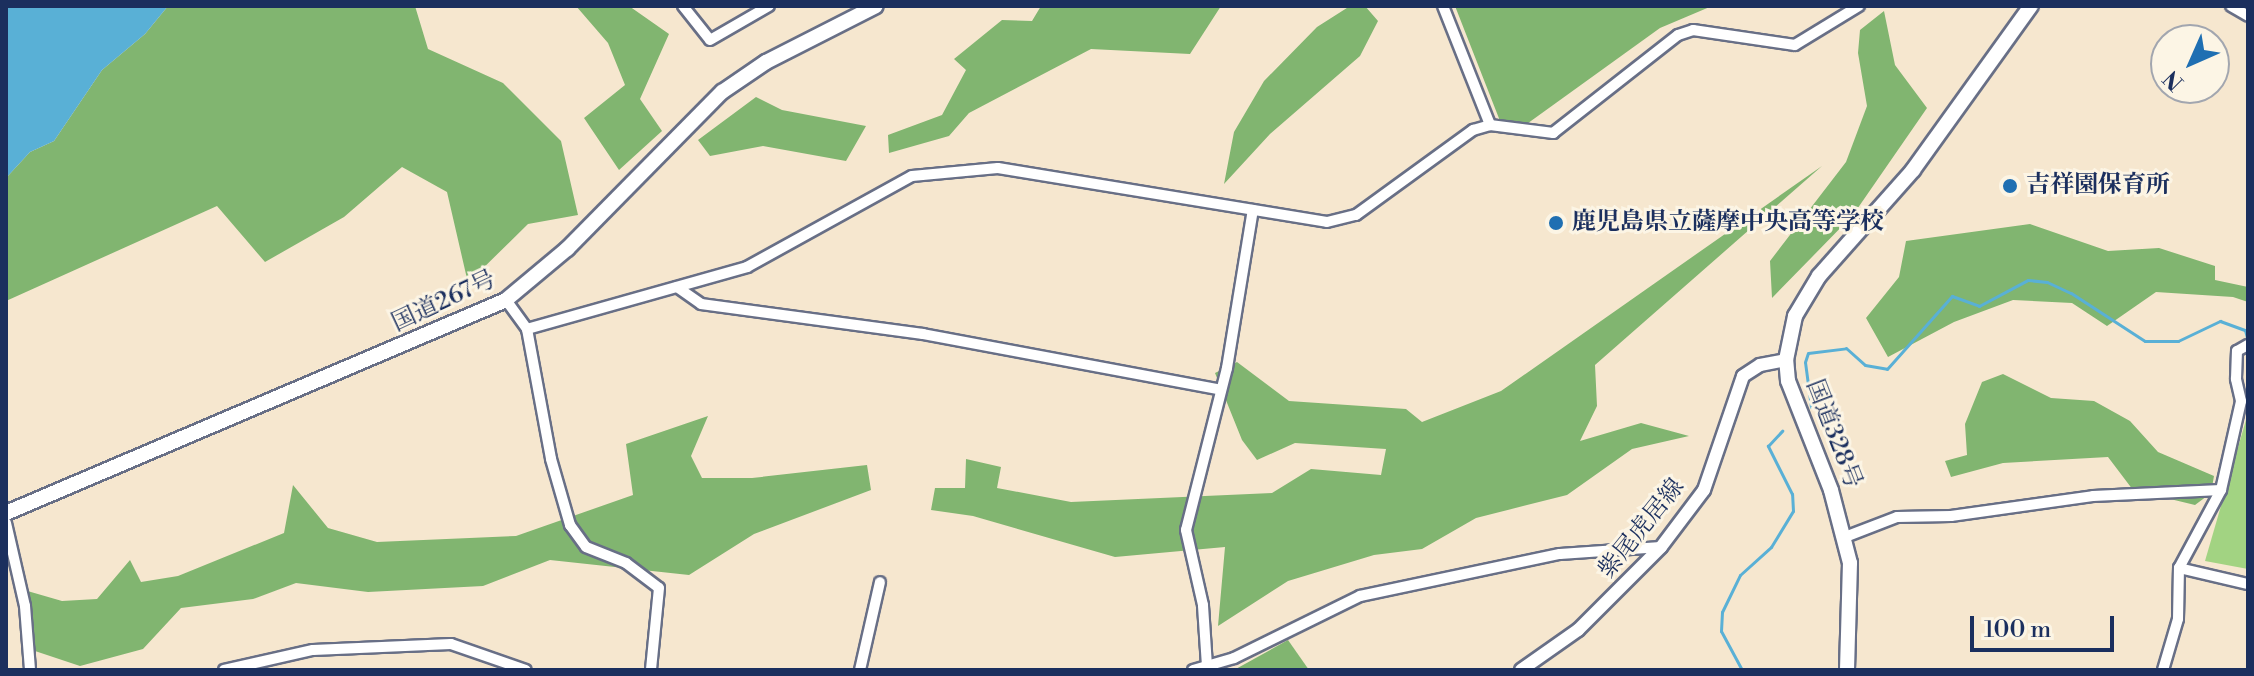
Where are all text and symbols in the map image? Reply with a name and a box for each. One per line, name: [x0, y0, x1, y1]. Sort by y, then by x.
north arrow: [2150, 24, 2230, 104]
text: N: [2158, 64, 2190, 96]
place label: 吉祥園保育所: [2026, 172, 2170, 200]
marker: 吉祥園保育所: [2001, 177, 2019, 195]
place label: 鹿児島県立薩摩中央高等学校: [1572, 209, 1884, 237]
marker: 鹿児島県立薩摩中央高等学校: [1547, 214, 1565, 232]
street label: 国道267号: [388, 265, 500, 339]
street label: 国道328号: [1799, 376, 1867, 492]
street label: 紫尾虎居線: [1593, 473, 1691, 585]
scale bar: [1974, 600, 2118, 650]
text: 100 m: [1984, 615, 2051, 645]

